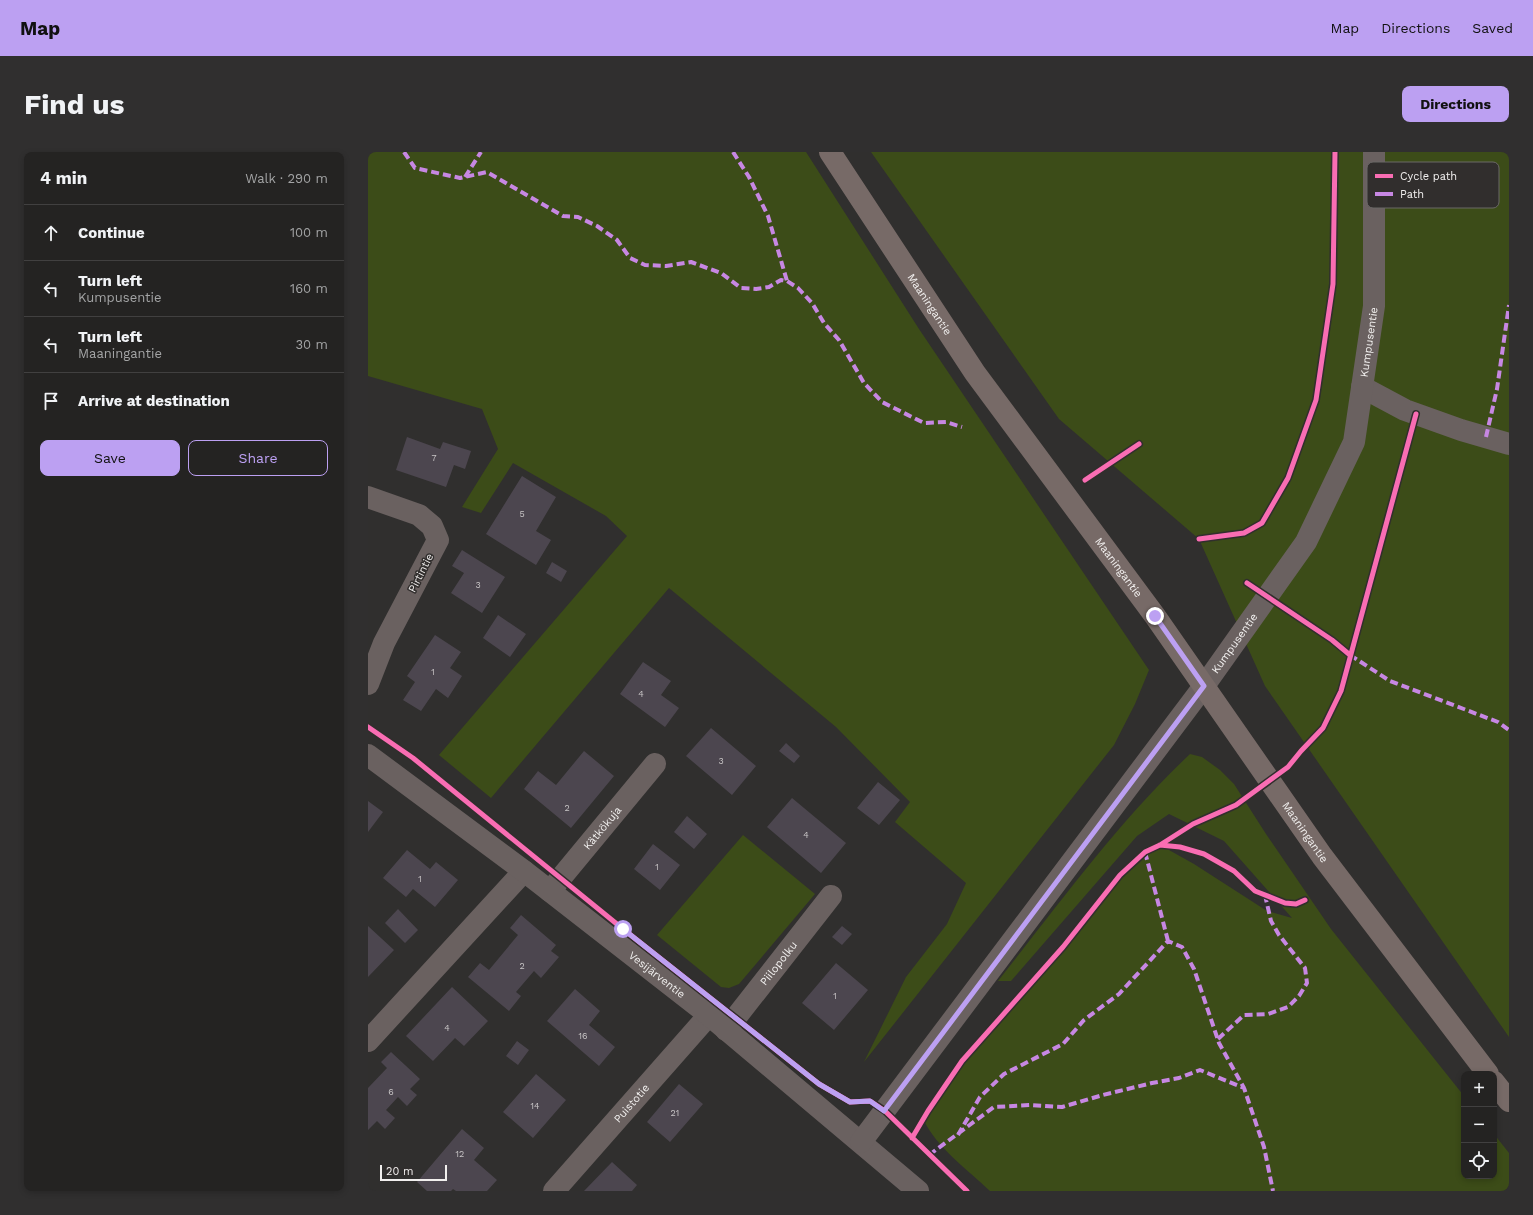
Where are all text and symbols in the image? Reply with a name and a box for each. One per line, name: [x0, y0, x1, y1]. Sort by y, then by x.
text: Map: [20, 17, 60, 40]
text: Map: [1331, 20, 1359, 36]
text: Directions: [1381, 20, 1450, 36]
text: Saved: [1472, 20, 1513, 36]
button: Directions: [1402, 86, 1509, 122]
text: Find us: [24, 88, 124, 121]
legend: [1367, 162, 1499, 208]
text: 4 min: [40, 168, 87, 188]
text: Cycle path: [1400, 170, 1457, 183]
text: Walk · 290 m: [245, 171, 328, 186]
text: Path: [1400, 188, 1424, 201]
icon: ahead: [40, 222, 62, 244]
text: Continue: [78, 224, 145, 242]
text: 100 m: [290, 225, 328, 240]
street label: Maaningantie: [905, 271, 955, 337]
text: Turn left: [78, 272, 142, 290]
icon: left: [40, 278, 62, 300]
text: 160 m: [290, 281, 328, 296]
text: Kumpusentie: [78, 290, 162, 305]
street label: Kumpusentie: [1357, 306, 1380, 378]
text: Turn left: [78, 328, 142, 346]
icon: left: [40, 334, 62, 356]
text: 30 m: [296, 337, 328, 352]
text: Maaningantie: [78, 346, 162, 361]
icon: arrive: [40, 390, 62, 412]
text: Arrive at destination: [78, 392, 230, 410]
button: Save: [40, 440, 180, 476]
button: Share: [188, 440, 328, 476]
house number: 7: [431, 453, 437, 463]
house number: 5: [519, 509, 525, 519]
street label: Maaningantie: [1092, 535, 1145, 600]
street label: Pirtintie: [406, 551, 436, 595]
house number: 3: [475, 580, 481, 590]
route end: [1146, 607, 1164, 625]
street label: Kumpusentie: [1209, 611, 1260, 676]
house number: 1: [431, 667, 435, 677]
house number: 4: [638, 689, 644, 699]
house number: 3: [718, 756, 724, 766]
street label: Maaningantie: [1280, 799, 1331, 865]
house number: 2: [564, 803, 570, 813]
street label: Kätkökuja: [580, 803, 624, 852]
house number: 4: [803, 830, 809, 840]
house number: 1: [655, 862, 659, 872]
house number: 1: [418, 874, 422, 884]
route start: [614, 920, 632, 938]
street label: Piilopolku: [757, 938, 800, 988]
street label: Vesijärventie: [626, 949, 688, 1001]
house number: 2: [519, 961, 525, 971]
house number: 1: [833, 991, 837, 1001]
house number: 4: [444, 1023, 450, 1033]
house number: 16: [579, 1031, 587, 1041]
map controls: [1461, 1071, 1497, 1179]
button: +: [1461, 1071, 1497, 1107]
street label: Puistotie: [611, 1081, 652, 1125]
house number: 6: [388, 1087, 394, 1097]
house number: 14: [530, 1101, 540, 1111]
button: −: [1461, 1107, 1497, 1143]
house number: 21: [671, 1108, 679, 1118]
button: locate: [1461, 1143, 1497, 1179]
house number: 12: [456, 1149, 464, 1159]
scale bar: [380, 1163, 447, 1182]
text: 20 m: [386, 1165, 414, 1178]

